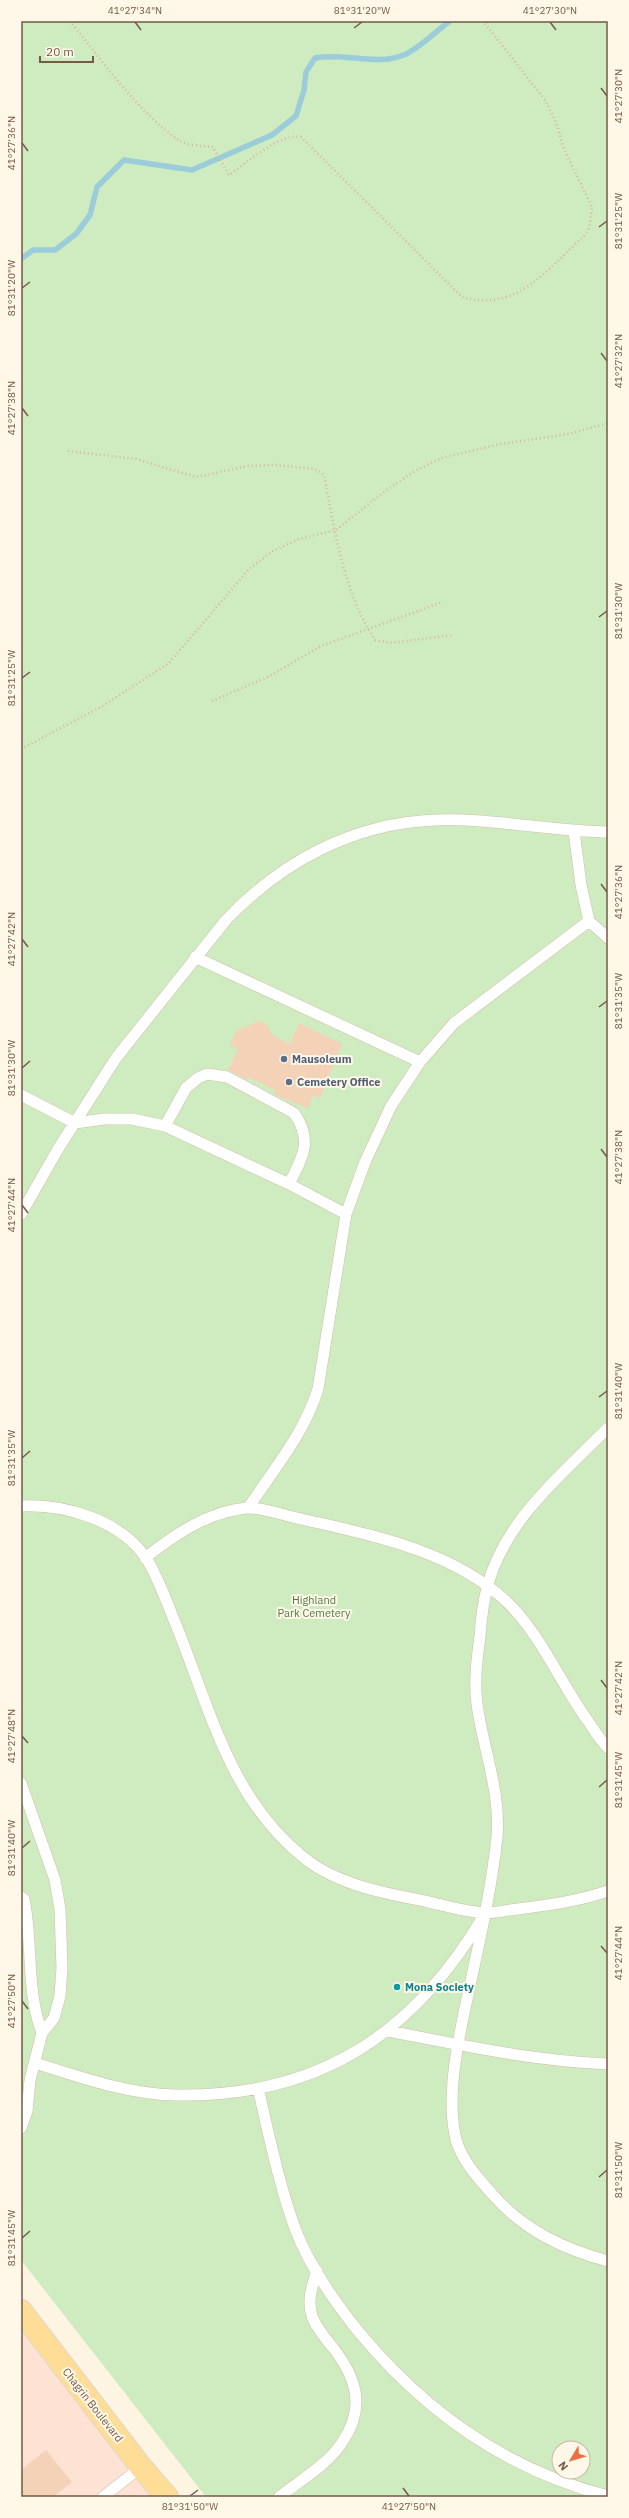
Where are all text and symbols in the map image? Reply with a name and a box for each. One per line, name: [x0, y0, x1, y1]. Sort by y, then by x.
text: 41°27'34"N: [108, 4, 162, 17]
text: 81°31'20"W: [334, 4, 390, 17]
text: 41°27'30"N: [523, 4, 577, 17]
scale bar: [40, 38, 93, 64]
text: 20 m: [46, 44, 74, 59]
text: 41°27'30"N: [612, 69, 625, 123]
text: 41°27'36"N: [5, 116, 18, 170]
text: 81°31'25"W: [612, 193, 625, 249]
text: 81°31'20"W: [5, 260, 18, 316]
text: 41°27'32"N: [612, 334, 625, 388]
text: 41°27'38"N: [5, 381, 18, 435]
text: 81°31'30"W: [612, 583, 625, 639]
text: 81°31'25"W: [5, 650, 18, 706]
text: 41°27'36"N: [612, 865, 625, 919]
text: 41°27'42"N: [5, 912, 18, 966]
text: 81°31'35"W: [612, 973, 625, 1029]
text: 81°31'30"W: [5, 1040, 18, 1096]
place label: Mausoleum: [292, 1052, 352, 1066]
marker: Mausoleum: [279, 1054, 289, 1064]
place label: Cemetery Office: [297, 1075, 381, 1089]
marker: Cemetery Office: [284, 1077, 294, 1087]
text: 41°27'38"N: [612, 1130, 625, 1184]
text: 41°27'44"N: [5, 1178, 18, 1232]
text: 81°31'40"W: [612, 1363, 625, 1419]
text: 81°31'35"W: [5, 1430, 18, 1486]
park label: Highland Park Cemetery: [278, 1593, 351, 1620]
text: 41°27'42"N: [612, 1661, 625, 1715]
text: 41°27'48"N: [5, 1709, 18, 1763]
text: 81°31'45"W: [612, 1752, 625, 1808]
text: 81°31'40"W: [5, 1820, 18, 1876]
text: 41°27'44"N: [612, 1926, 625, 1980]
text: 41°27'50"N: [5, 1974, 18, 2028]
place label: Mona Society: [405, 1980, 474, 1994]
marker: Mona Society: [392, 1982, 402, 1992]
text: 81°31'50"W: [612, 2142, 625, 2198]
text: 81°31'45"W: [5, 2210, 18, 2266]
street label: Chagrin Boulevard: [60, 2365, 126, 2445]
north arrow: [551, 2440, 591, 2480]
text: N: [555, 2459, 571, 2474]
text: 81°31'50"W: [162, 2500, 218, 2513]
text: 41°27'50"N: [382, 2500, 436, 2513]

